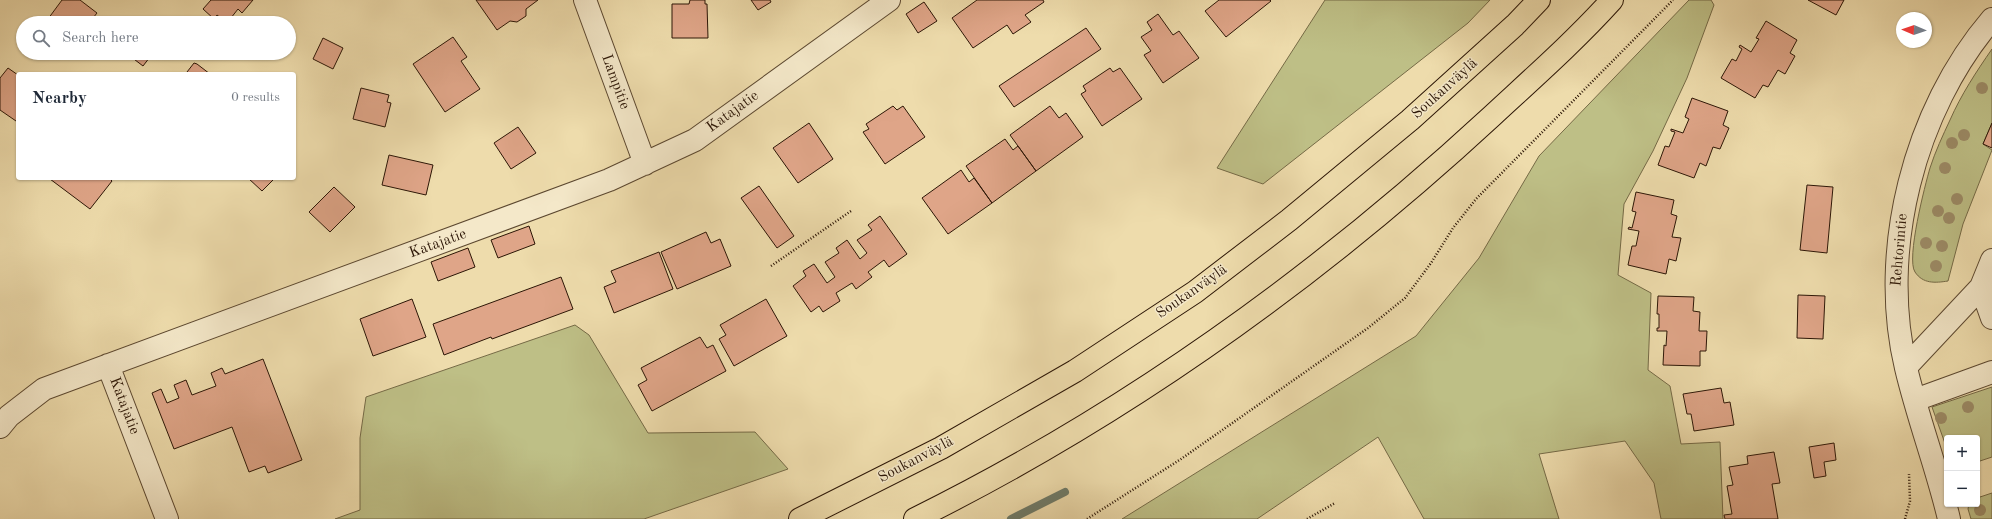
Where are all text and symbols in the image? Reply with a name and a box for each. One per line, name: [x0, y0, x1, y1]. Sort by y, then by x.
north arrow: [1896, 12, 1932, 48]
search box: [16, 16, 296, 60]
icon: search: [30, 27, 52, 49]
text: Search here: [62, 31, 139, 46]
street label: Lampitie: [598, 52, 632, 112]
street label: Soukanväylä: [1409, 55, 1481, 122]
street label: Katajatie: [704, 88, 762, 136]
text: Nearby: [32, 90, 87, 107]
text: 0 results: [231, 91, 280, 104]
street label: Rehtorintie: [1889, 213, 1911, 287]
street label: Katajatie: [407, 227, 469, 261]
street label: Soukanväylä: [1154, 262, 1231, 322]
street label: Katajatie: [106, 375, 142, 437]
street label: Soukanväylä: [876, 434, 957, 486]
map controls: [1944, 435, 1980, 507]
button: +: [1944, 435, 1980, 471]
button: −: [1944, 471, 1980, 507]

